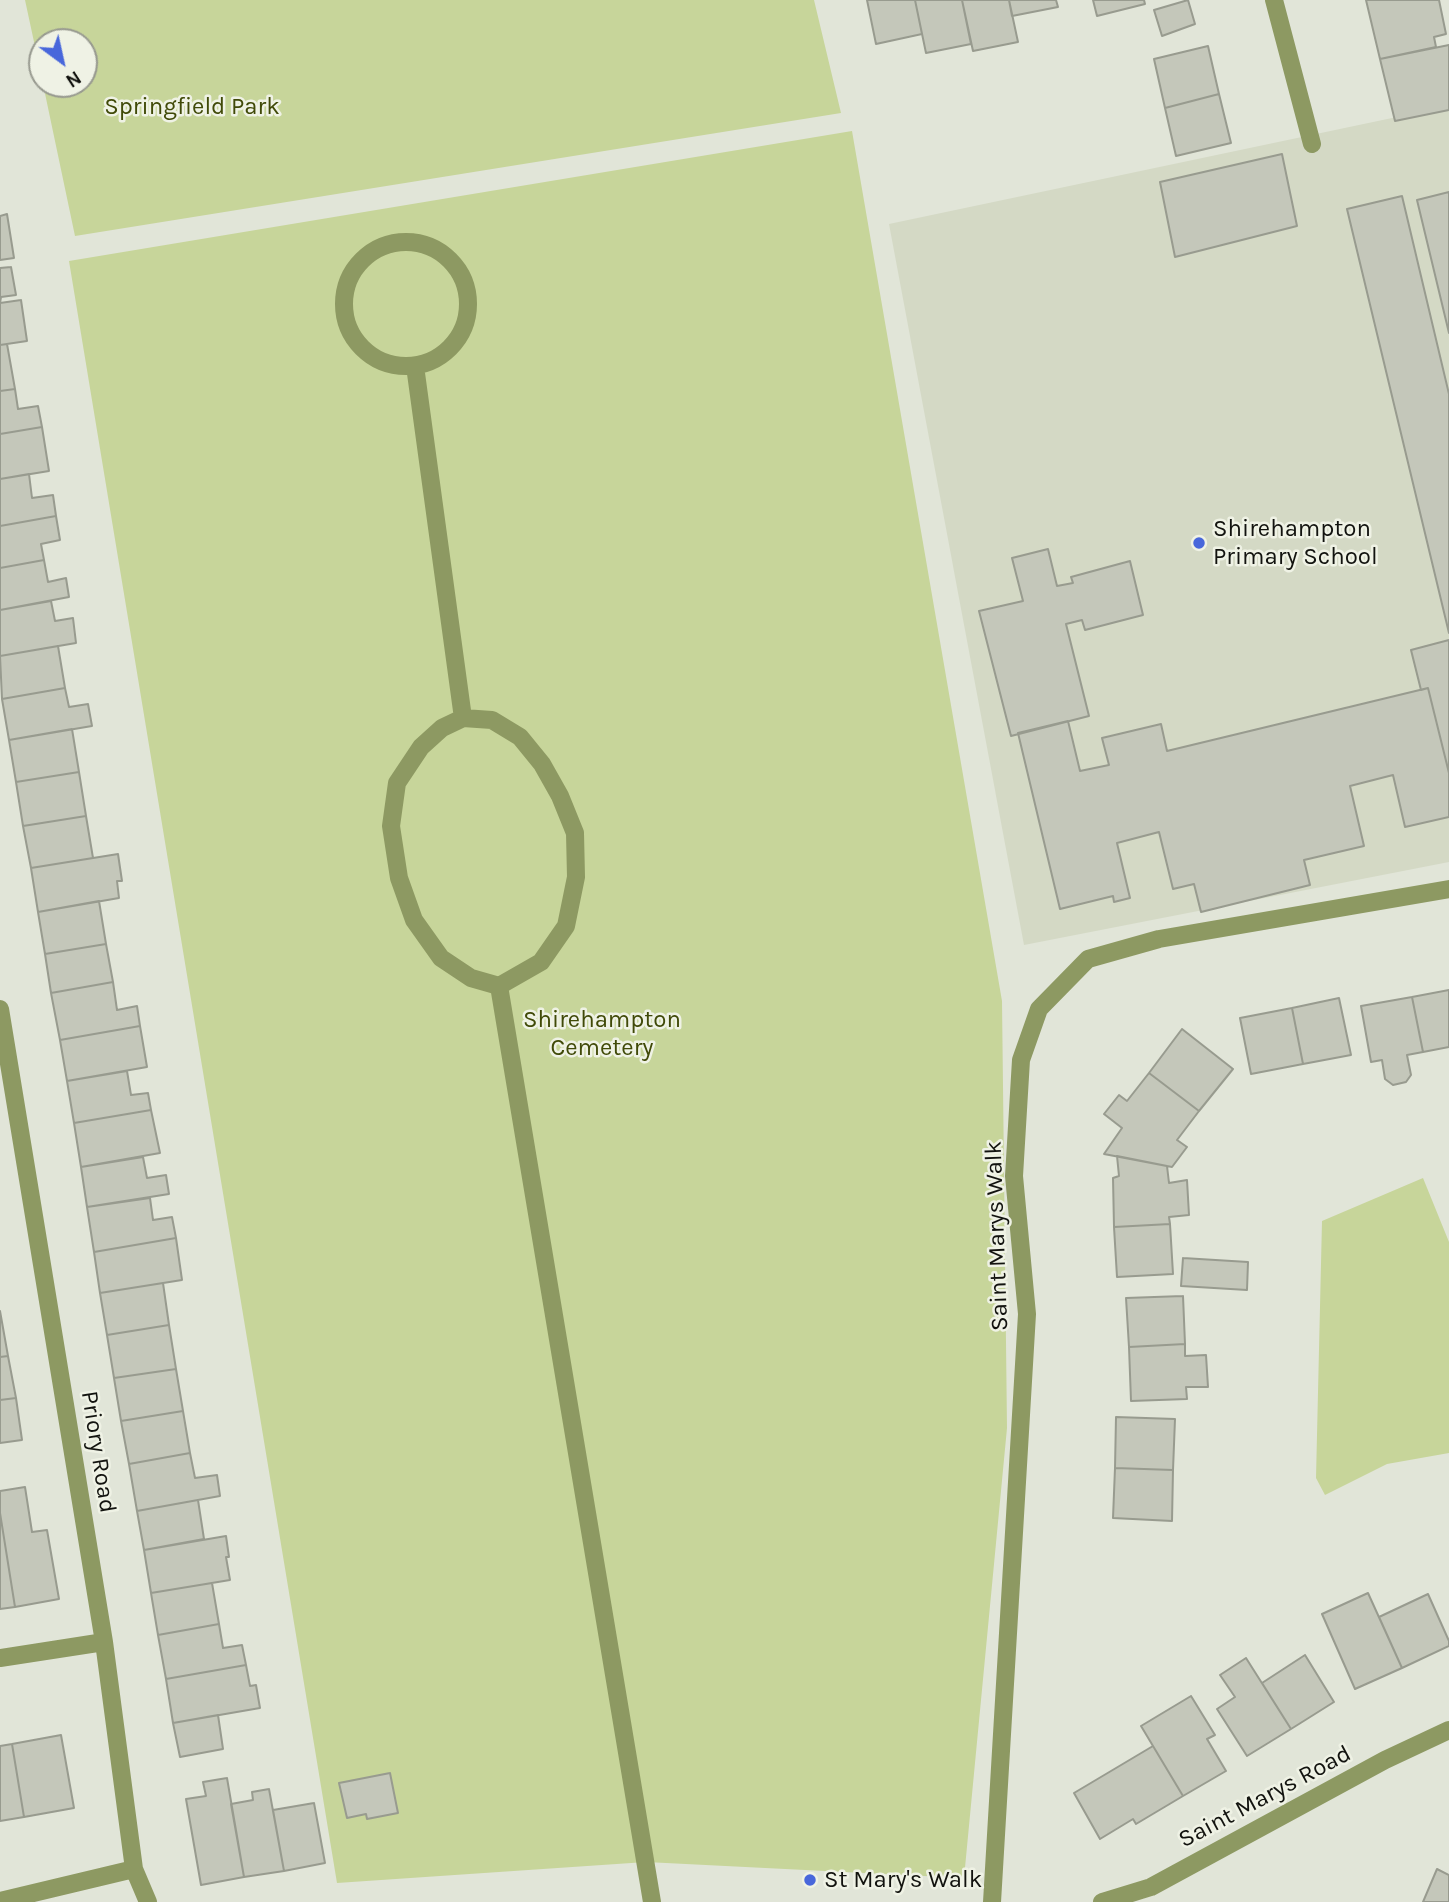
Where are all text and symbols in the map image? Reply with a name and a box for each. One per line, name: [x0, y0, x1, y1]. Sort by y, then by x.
north arrow: [28, 28, 98, 98]
text: N: [62, 66, 85, 92]
park label: Springfield Park: [104, 93, 280, 121]
place label: Shirehampton Primary School: [1213, 515, 1378, 571]
marker: Shirehampton Primary School: [1191, 535, 1207, 551]
park label: Shirehampton Cemetery: [523, 1006, 681, 1062]
street label: Saint Marys Walk: [979, 1141, 1015, 1331]
street label: Priory Road: [74, 1389, 122, 1515]
street label: Saint Marys Road: [1174, 1739, 1356, 1855]
place label: St Mary's Walk: [824, 1866, 982, 1894]
marker: St Mary's Walk: [802, 1872, 818, 1888]

